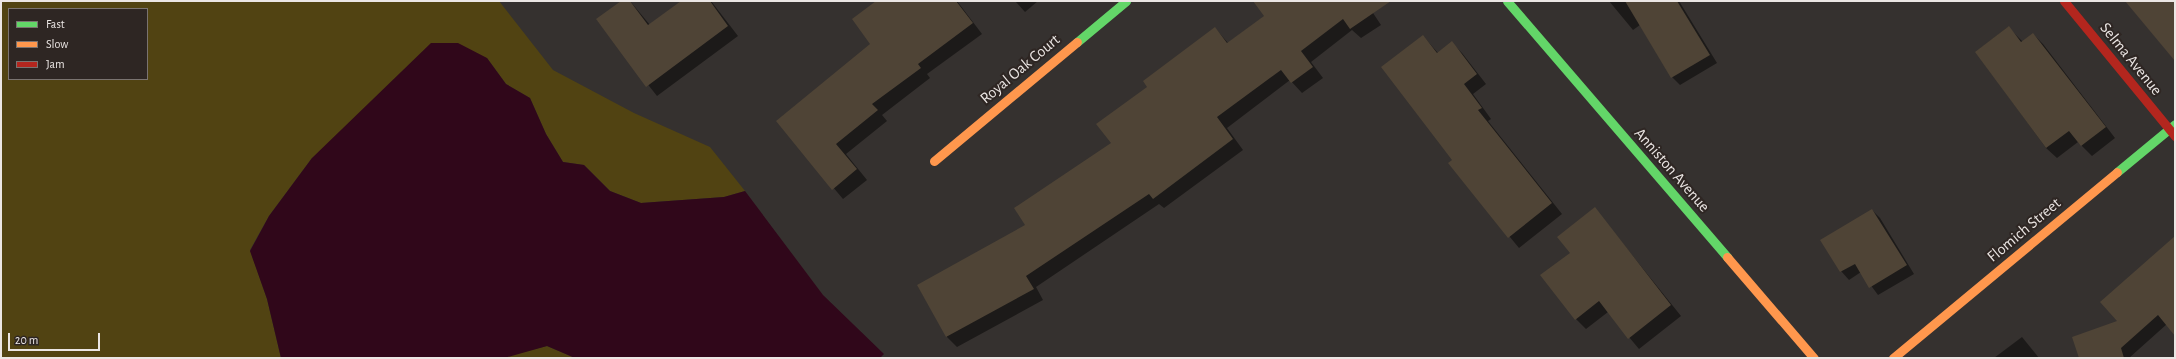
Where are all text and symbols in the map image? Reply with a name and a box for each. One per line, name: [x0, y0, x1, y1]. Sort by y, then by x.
legend: [8, 8, 148, 80]
text: Fast: [46, 18, 65, 30]
street label: Selma Avenue: [2096, 19, 2166, 99]
street label: Royal Oak Court: [976, 30, 1064, 108]
text: Slow: [46, 38, 68, 50]
text: Jam: [46, 58, 65, 70]
street label: Anniston Avenue: [1630, 124, 1714, 216]
street label: Flomich Street: [1983, 194, 2065, 266]
scale bar: [10, 325, 102, 351]
text: 20 m: [15, 334, 38, 346]

